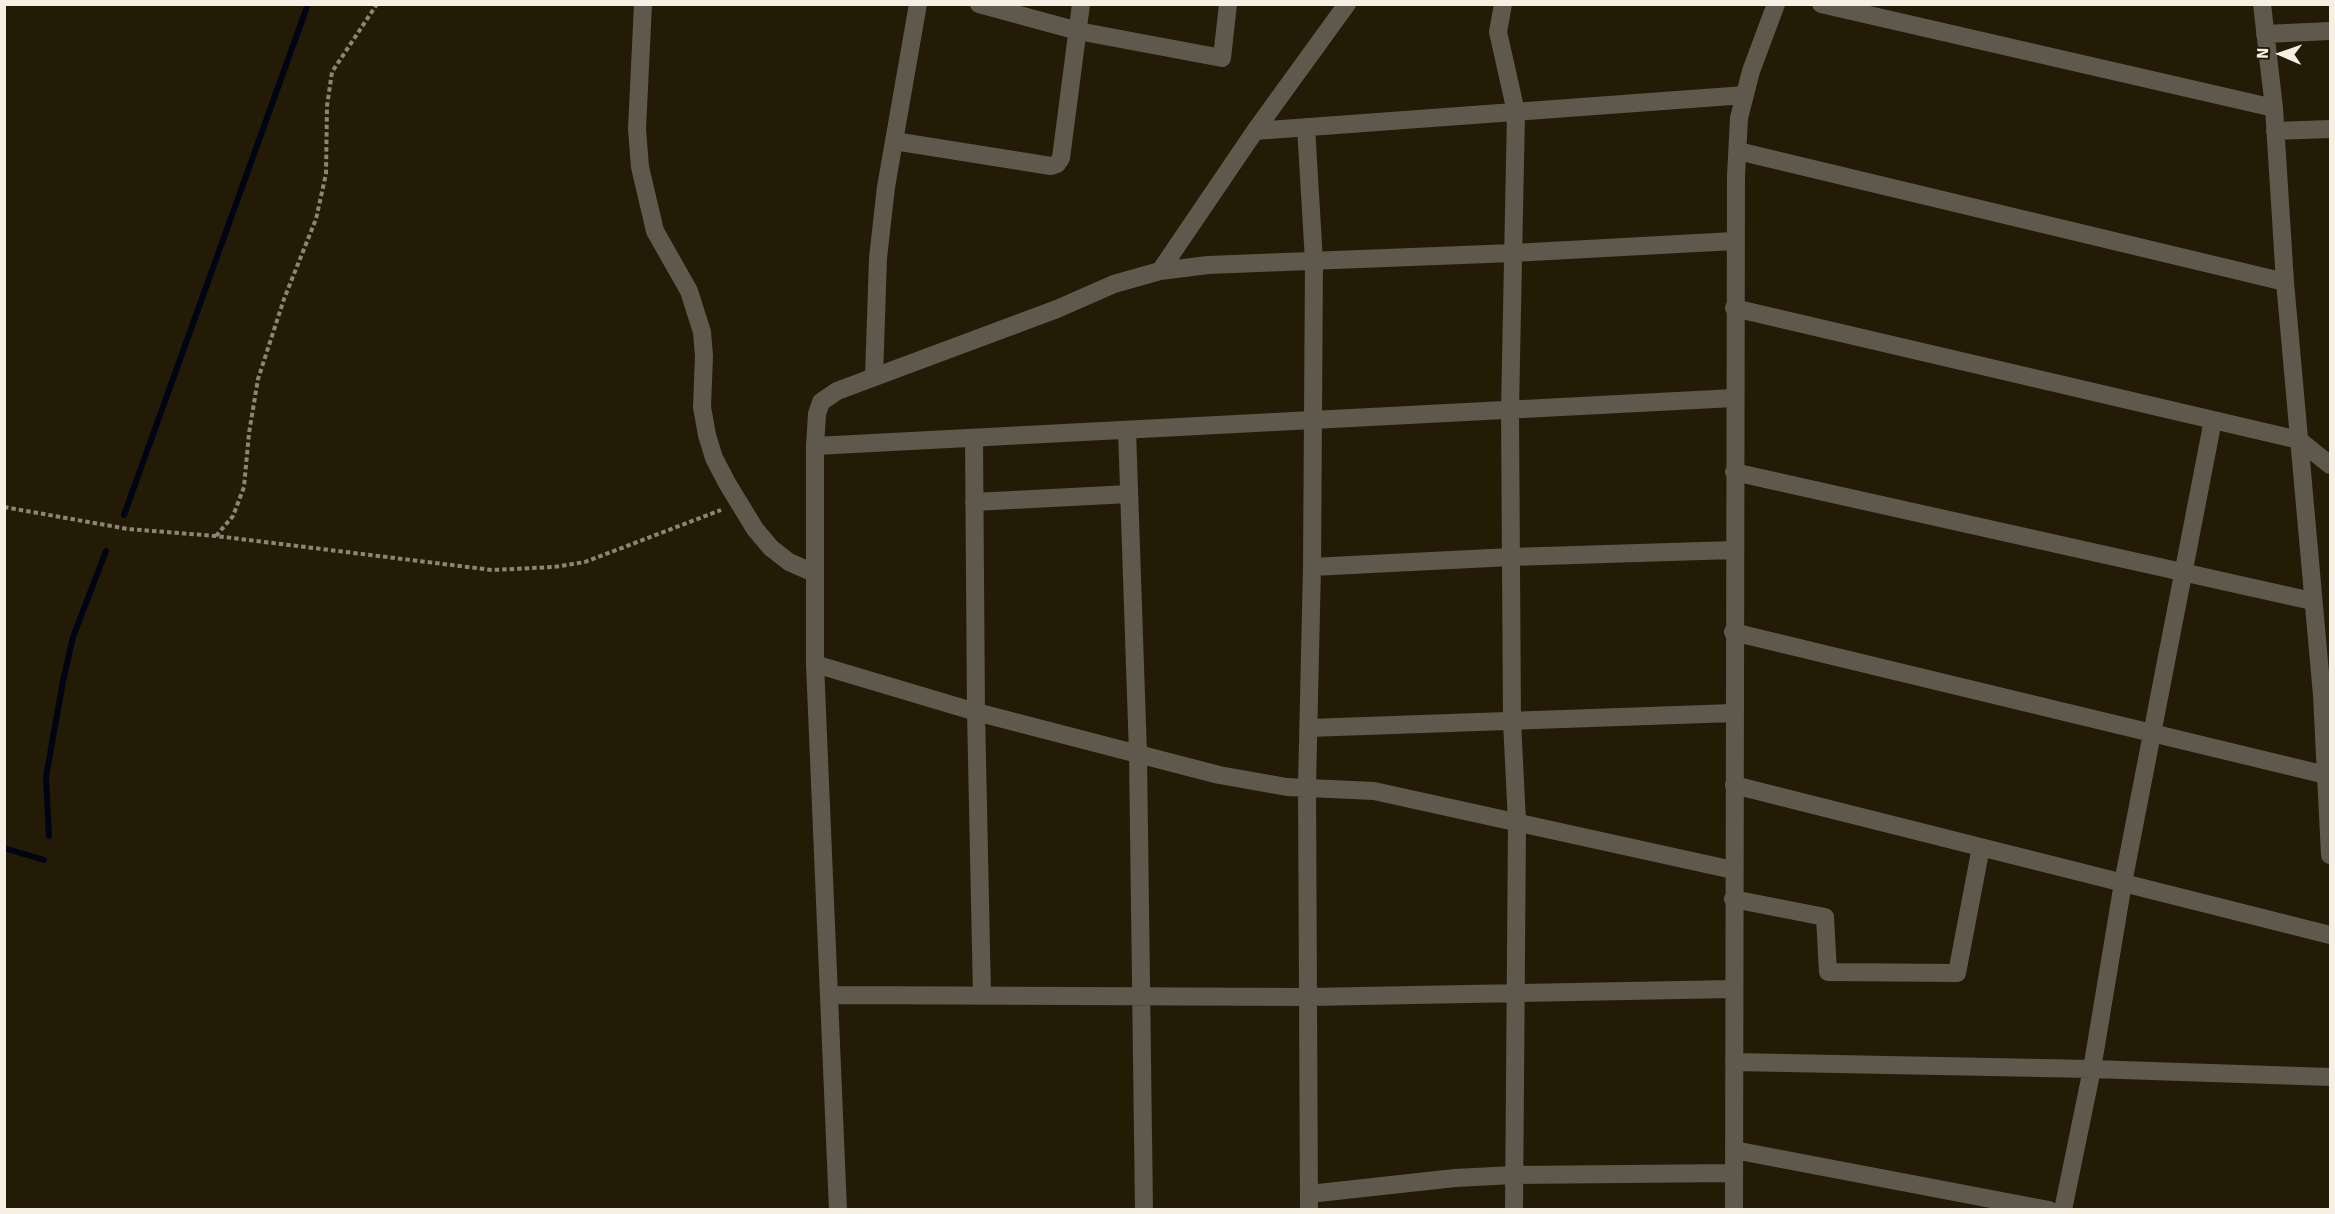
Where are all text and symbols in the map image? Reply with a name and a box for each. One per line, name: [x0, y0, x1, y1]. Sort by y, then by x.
north arrow: [2251, 24, 2311, 84]
text: N: [2253, 47, 2273, 59]

